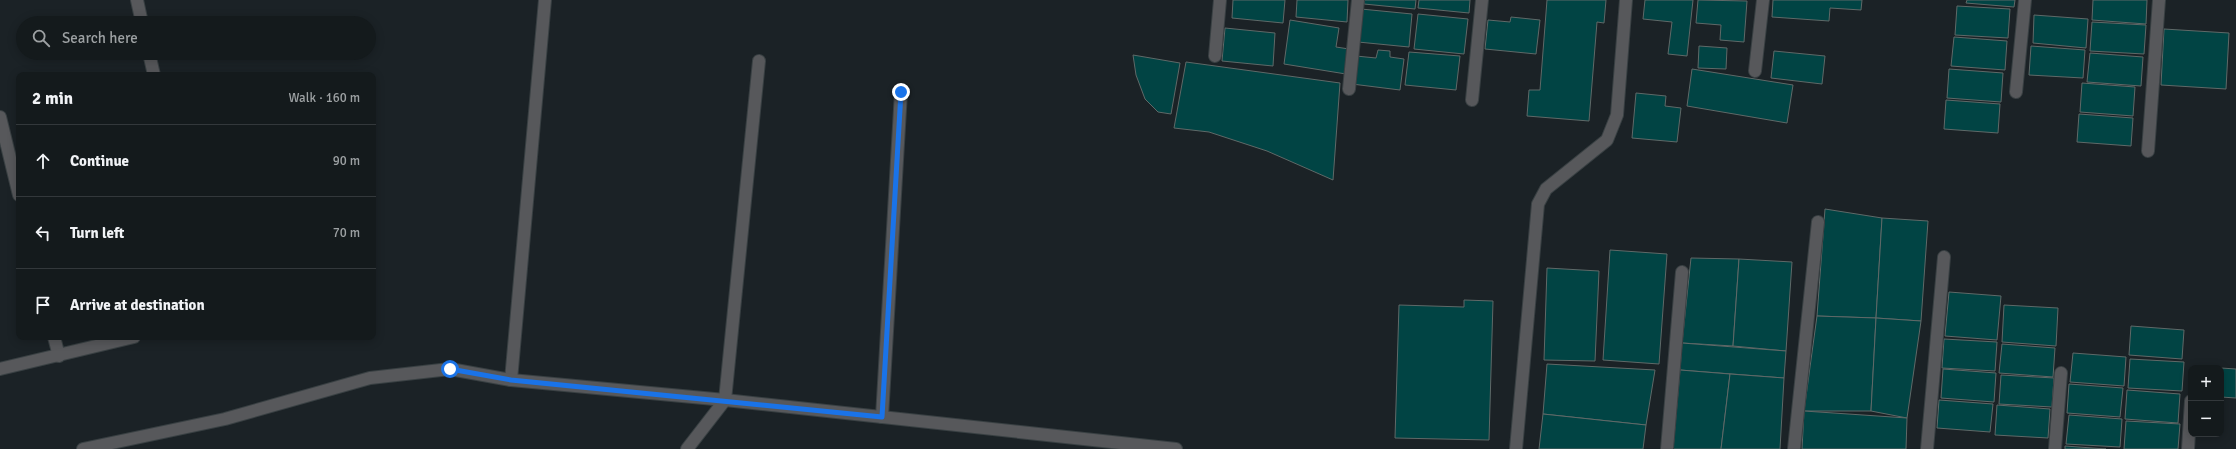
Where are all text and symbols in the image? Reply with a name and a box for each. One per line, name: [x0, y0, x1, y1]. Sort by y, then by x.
search box: [16, 16, 376, 60]
icon: search: [30, 27, 52, 49]
text: Search here: [62, 29, 138, 47]
route end: [892, 83, 910, 101]
text: 2 min: [32, 88, 73, 109]
text: Walk · 160 m: [289, 90, 360, 106]
icon: ahead: [32, 150, 54, 172]
text: Continue: [70, 152, 129, 170]
text: 90 m: [333, 153, 360, 169]
icon: left: [32, 222, 54, 244]
text: Turn left: [70, 224, 124, 242]
text: 70 m: [333, 225, 360, 241]
icon: arrive: [32, 294, 54, 316]
text: Arrive at destination: [70, 296, 205, 314]
route start: [441, 360, 459, 378]
map controls: [2188, 365, 2224, 437]
button: +: [2188, 365, 2224, 401]
button: −: [2188, 401, 2224, 437]

